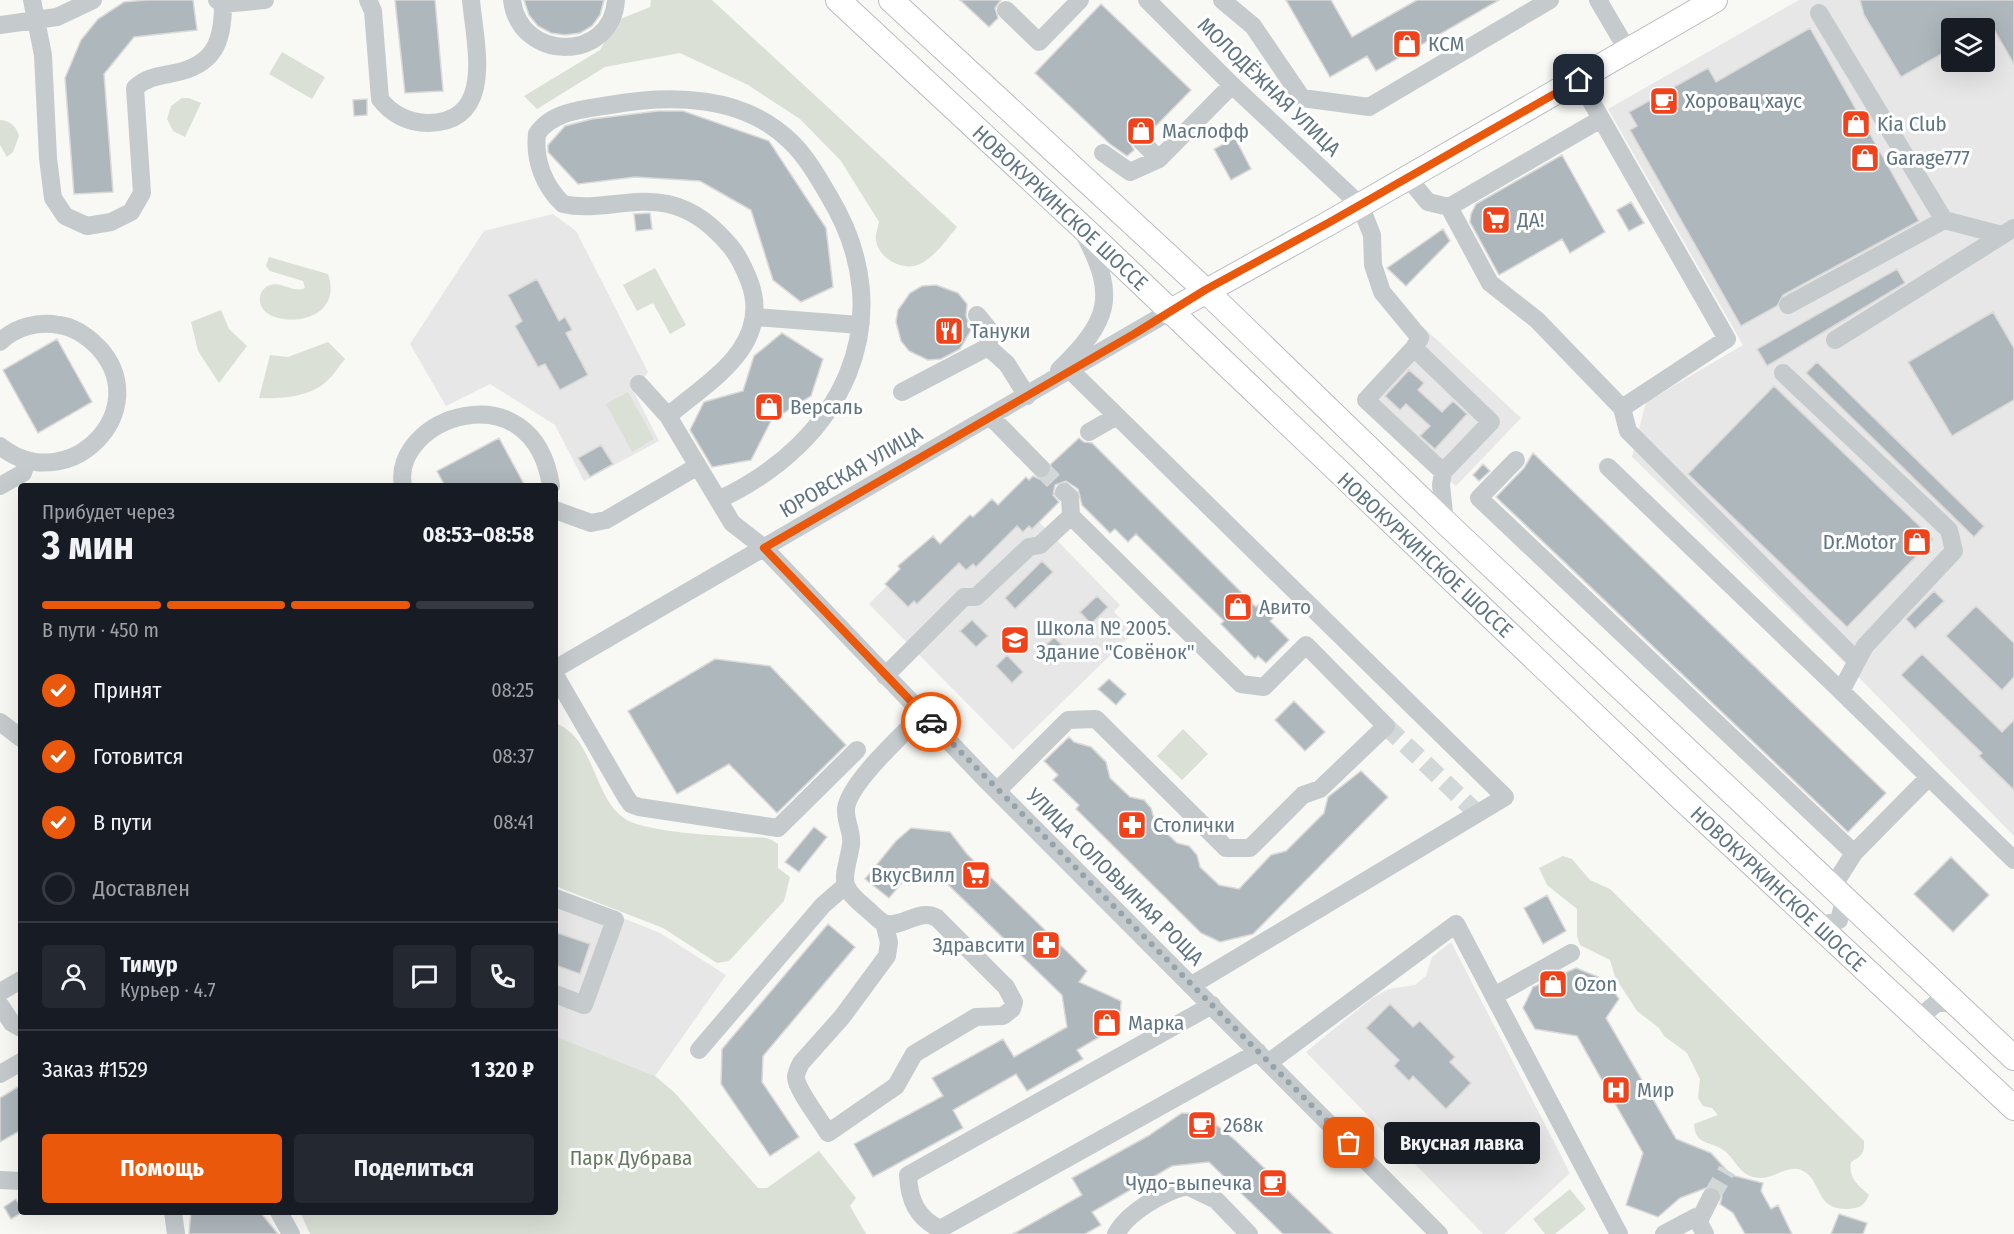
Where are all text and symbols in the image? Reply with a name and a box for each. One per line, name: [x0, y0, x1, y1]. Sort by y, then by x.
street label: МОЛОДЁЖНАЯ УЛИЦА: [1192, 12, 1346, 162]
map controls: [1941, 18, 1995, 72]
button: layers: [1941, 18, 1995, 72]
shop icon: КСМ: [1391, 28, 1423, 60]
place label: КСМ: [1428, 31, 1464, 57]
pin: [1553, 54, 1604, 105]
icon: home: [1562, 63, 1595, 96]
cafe icon: Хоровац хаус: [1648, 85, 1680, 117]
place label: Хоровац хаус: [1685, 88, 1802, 114]
shop icon: Kia Club: [1840, 108, 1872, 140]
place label: Kia Club: [1877, 111, 1947, 137]
shop icon: Маслофф: [1125, 115, 1157, 147]
place label: Маслофф: [1162, 118, 1249, 144]
street label: НОВОКУРКИНСКОЕ ШОССЕ: [967, 120, 1153, 296]
shop icon: Garage777: [1849, 142, 1881, 174]
place label: Garage777: [1886, 145, 1970, 171]
supermarket icon: ДА!: [1480, 204, 1512, 236]
place label: ДА!: [1516, 207, 1545, 233]
restaurant icon: Тануки: [933, 315, 965, 347]
place label: Тануки: [970, 318, 1031, 344]
shop icon: Версаль: [753, 391, 785, 423]
place label: Версаль: [790, 394, 863, 420]
street label: ЮРОВСКАЯ УЛИЦА: [775, 421, 927, 523]
street label: НОВОКУРКИНСКОЕ ШОССЕ: [1332, 467, 1518, 643]
text: Прибудет через: [42, 500, 175, 524]
text: 08:53–08:58: [422, 521, 534, 548]
text: 3 мин: [42, 523, 134, 569]
shop icon: Dr.Motor: [1901, 526, 1933, 558]
place label: Dr.Motor: [1823, 529, 1897, 555]
shop icon: Авито: [1222, 591, 1254, 623]
place label: Авито: [1259, 594, 1311, 620]
place label: Школа № 2005. Здание "Совёнок": [1036, 615, 1195, 665]
text: В пути · 450 m: [42, 618, 159, 642]
school or university icon: Школа № 2005. Здание "Совёнок": [999, 624, 1031, 656]
icon: check: [42, 674, 75, 707]
text: Принят: [93, 677, 161, 704]
text: 08:25: [491, 678, 534, 702]
courier: [901, 692, 961, 752]
icon: car: [915, 706, 948, 739]
icon: check: [42, 740, 75, 773]
text: Готовится: [93, 743, 184, 770]
text: 08:37: [492, 744, 534, 768]
street label: УЛИЦА СОЛОВЬИНАЯ РОЩА: [1020, 782, 1209, 971]
street label: НОВОКУРКИНСКОЕ ШОССЕ: [1685, 801, 1871, 977]
icon: check: [42, 806, 75, 839]
text: В пути: [93, 809, 152, 836]
pharmacy icon: Столички: [1116, 809, 1148, 841]
text: 08:41: [493, 810, 534, 834]
place label: Столички: [1153, 812, 1235, 838]
supermarket icon: ВкусВилл: [960, 859, 992, 891]
place label: ВкусВилл: [871, 862, 955, 888]
text: Доставлен: [93, 875, 190, 902]
pharmacy icon: Здравсити: [1030, 929, 1062, 961]
place label: Здравсити: [933, 932, 1025, 958]
button: person: [42, 945, 105, 1008]
button: chat: [393, 945, 456, 1008]
button: phone: [471, 945, 534, 1008]
text: Тимур: [120, 951, 178, 978]
shop icon: Ozon: [1537, 968, 1569, 1000]
place label: Ozon: [1574, 971, 1617, 997]
text: Курьер · 4.7: [120, 978, 216, 1002]
shop icon: Марка: [1091, 1007, 1123, 1039]
place label: Марка: [1128, 1010, 1184, 1036]
text: Заказ #1529: [42, 1056, 148, 1083]
text: 1 320 ₽: [471, 1056, 534, 1083]
hospital icon: Мир: [1600, 1074, 1632, 1106]
place label: Мир: [1637, 1077, 1674, 1103]
cafe icon: 268к: [1186, 1109, 1218, 1141]
place label: 268к: [1223, 1112, 1263, 1138]
pin: [1323, 1117, 1374, 1168]
callout: Вкусная лавка: [1385, 1122, 1541, 1164]
icon: bag: [1332, 1126, 1365, 1159]
text: Вкусная лавка: [1400, 1131, 1524, 1155]
button: Помощь: [42, 1134, 282, 1203]
button: Поделиться: [294, 1134, 534, 1203]
park label: Парк Дубрава: [570, 1145, 692, 1171]
cafe icon: Чудо-выпечка: [1257, 1167, 1289, 1199]
place label: Чудо-выпечка: [1126, 1170, 1252, 1196]

